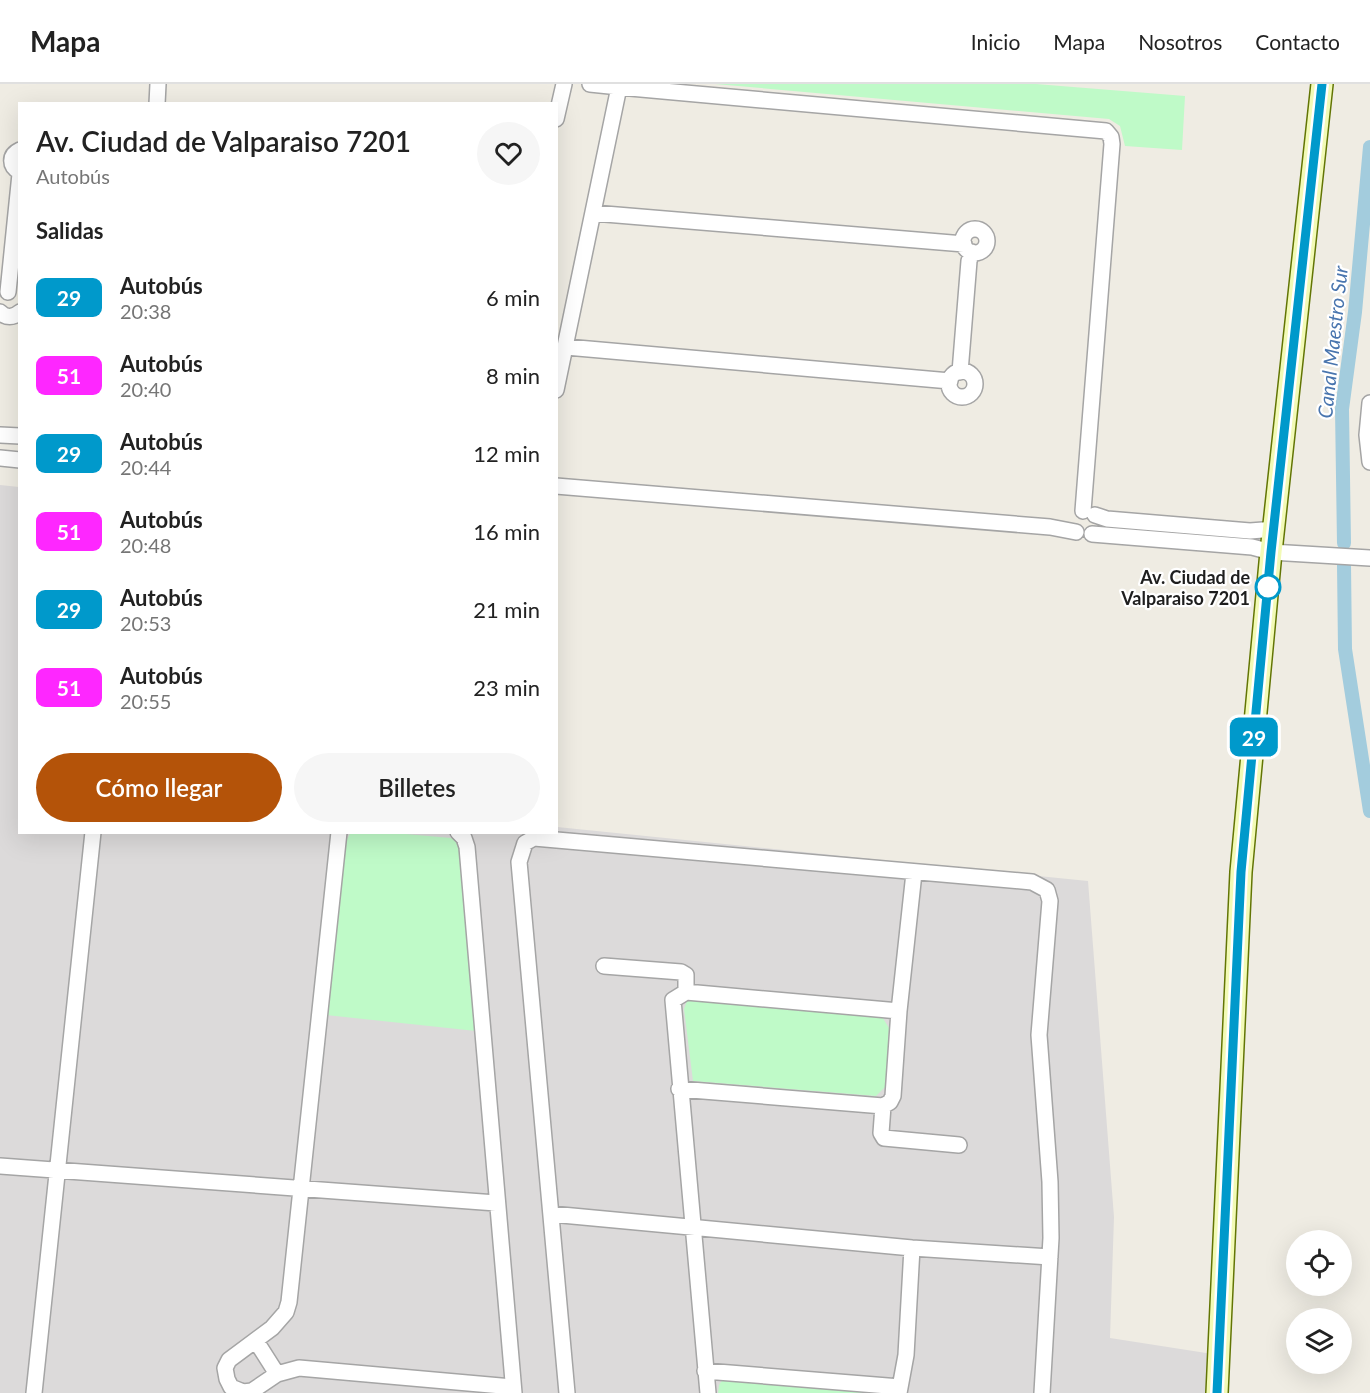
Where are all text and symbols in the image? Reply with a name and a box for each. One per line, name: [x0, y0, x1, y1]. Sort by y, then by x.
text: Mapa: [30, 24, 100, 58]
text: Inicio: [971, 29, 1020, 54]
text: Mapa: [1053, 29, 1105, 54]
text: Nosotros: [1138, 29, 1222, 54]
text: Contacto: [1255, 29, 1340, 54]
button: heart: [477, 122, 540, 185]
text: Av. Ciudad de Valparaiso 7201: [36, 124, 411, 158]
text: Autobús: [36, 164, 110, 188]
text: Salidas: [36, 217, 103, 244]
water label: Canal Maestro Sur: [1312, 263, 1352, 419]
text: Autobús: [120, 272, 203, 299]
text: 6 min: [486, 284, 540, 311]
text: 29: [57, 285, 81, 310]
text: 20:38: [120, 299, 171, 323]
text: Autobús: [120, 350, 203, 377]
text: 8 min: [486, 362, 540, 389]
text: 51: [57, 363, 81, 388]
text: 20:40: [120, 377, 171, 401]
text: Autobús: [120, 428, 203, 455]
text: 12 min: [473, 440, 540, 467]
text: 29: [57, 441, 81, 466]
text: 20:44: [120, 455, 171, 479]
text: Autobús: [120, 506, 203, 533]
text: 16 min: [473, 518, 540, 545]
text: 51: [57, 519, 81, 544]
text: 20:48: [120, 533, 171, 557]
place label: Av. Ciudad de Valparaiso 7201: [1120, 566, 1250, 609]
marker: Av. Ciudad de Valparaiso 7201: [1255, 574, 1281, 600]
text: Autobús: [120, 584, 203, 611]
text: 21 min: [473, 596, 540, 623]
text: 29: [57, 597, 81, 622]
text: 20:53: [120, 611, 171, 635]
text: Autobús: [120, 662, 203, 689]
text: 23 min: [473, 674, 540, 701]
text: 51: [57, 675, 81, 700]
text: 20:55: [120, 689, 171, 713]
line badge: 29: [1227, 718, 1281, 756]
text: 29: [1242, 725, 1266, 750]
button: Cómo llegar: [36, 753, 282, 822]
button: Billetes: [294, 753, 540, 822]
map controls: [1286, 1230, 1352, 1374]
button: locate: [1286, 1230, 1352, 1296]
button: layers: [1286, 1308, 1352, 1374]

